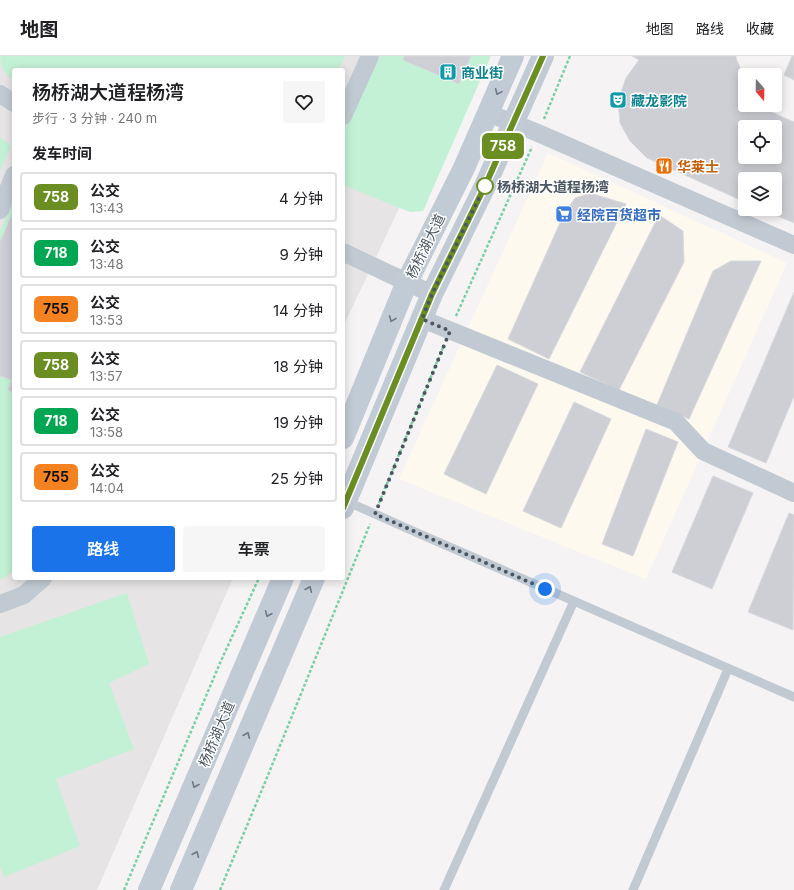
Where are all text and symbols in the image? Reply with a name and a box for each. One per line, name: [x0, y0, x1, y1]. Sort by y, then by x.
text: 地图: [20, 18, 58, 41]
text: 地图: [646, 20, 674, 37]
text: 路线: [696, 20, 724, 37]
text: 收藏: [746, 20, 774, 37]
building icon: 商业街: [438, 62, 458, 82]
place label: 商业街: [461, 64, 503, 81]
north arrow: [738, 68, 782, 112]
map controls: [738, 68, 782, 216]
text: 杨桥湖大道程杨湾: [32, 81, 184, 104]
button: heart: [283, 81, 325, 123]
one-way arrow: [494, 88, 502, 95]
theatre icon: 藏龙影院: [608, 90, 628, 110]
place label: 藏龙影院: [631, 92, 687, 109]
text: 步行 · 3 分钟 · 240 m: [32, 110, 157, 126]
button: locate: [738, 120, 782, 164]
line badge: 758: [480, 133, 526, 159]
text: 758: [490, 137, 516, 154]
text: 发车时间: [32, 144, 92, 163]
restaurant icon: 华莱士: [654, 156, 674, 176]
place label: 华莱士: [677, 158, 719, 175]
button: layers: [738, 172, 782, 216]
marker: 杨桥湖大道程杨湾: [476, 177, 494, 195]
place label: 杨桥湖大道程杨湾: [497, 178, 609, 195]
text: 公交: [90, 181, 120, 200]
text: 758: [43, 188, 69, 205]
text: 4 分钟: [279, 189, 323, 208]
text: 13:43: [90, 200, 124, 216]
supermarket icon: 经院百货超市: [554, 204, 574, 224]
place label: 经院百货超市: [577, 206, 661, 223]
street label: 杨桥湖大道: [402, 211, 448, 281]
text: 公交: [90, 237, 120, 256]
text: 718: [44, 244, 68, 261]
text: 9 分钟: [279, 245, 323, 264]
text: 13:48: [90, 256, 124, 272]
text: 公交: [90, 293, 120, 312]
text: 755: [43, 300, 69, 317]
text: 14 分钟: [273, 301, 323, 320]
text: 13:53: [90, 312, 123, 328]
one-way arrow: [389, 315, 397, 322]
text: 公交: [90, 349, 120, 368]
text: 758: [43, 356, 69, 373]
text: 18 分钟: [273, 357, 323, 376]
text: 13:57: [90, 368, 122, 384]
text: 公交: [90, 405, 120, 424]
text: 718: [44, 412, 68, 429]
text: 19 分钟: [273, 413, 323, 432]
text: 13:58: [90, 424, 123, 440]
text: 公交: [90, 461, 120, 480]
text: 755: [43, 468, 69, 485]
text: 25 分钟: [271, 469, 323, 488]
text: 14:04: [90, 480, 124, 496]
button: 路线: [32, 526, 175, 572]
button: 车票: [183, 526, 325, 572]
your location: [535, 579, 555, 599]
one-way arrow: [304, 586, 312, 594]
one-way arrow: [265, 609, 273, 617]
street label: 杨桥湖大道: [195, 698, 237, 770]
one-way arrow: [243, 731, 251, 738]
one-way arrow: [191, 781, 199, 788]
one-way arrow: [191, 851, 199, 859]

